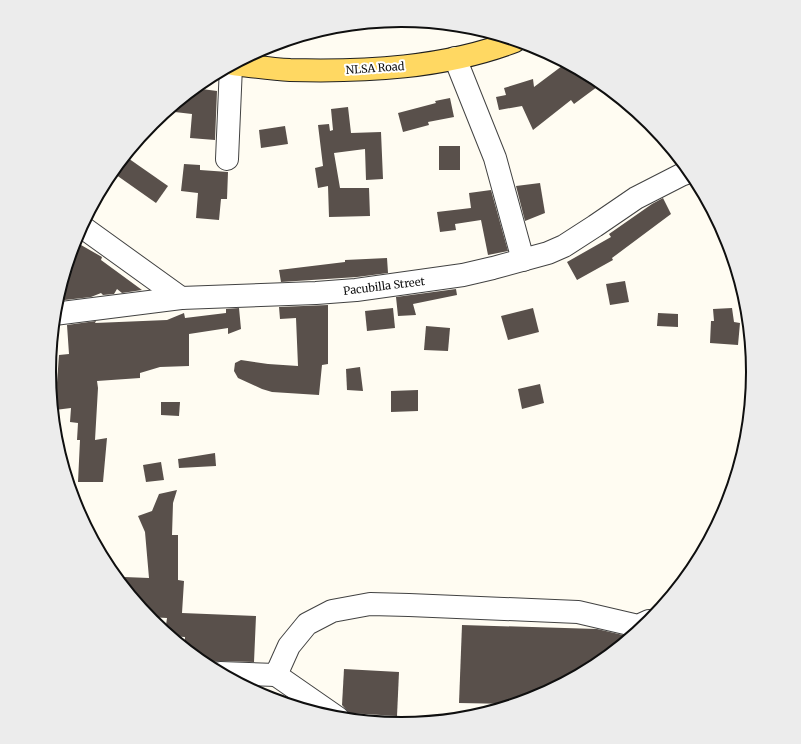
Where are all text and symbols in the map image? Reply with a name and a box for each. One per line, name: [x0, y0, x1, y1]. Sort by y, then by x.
street label: NLSA Road: [345, 59, 405, 77]
street label: Pacubilla Street: [342, 274, 426, 298]

